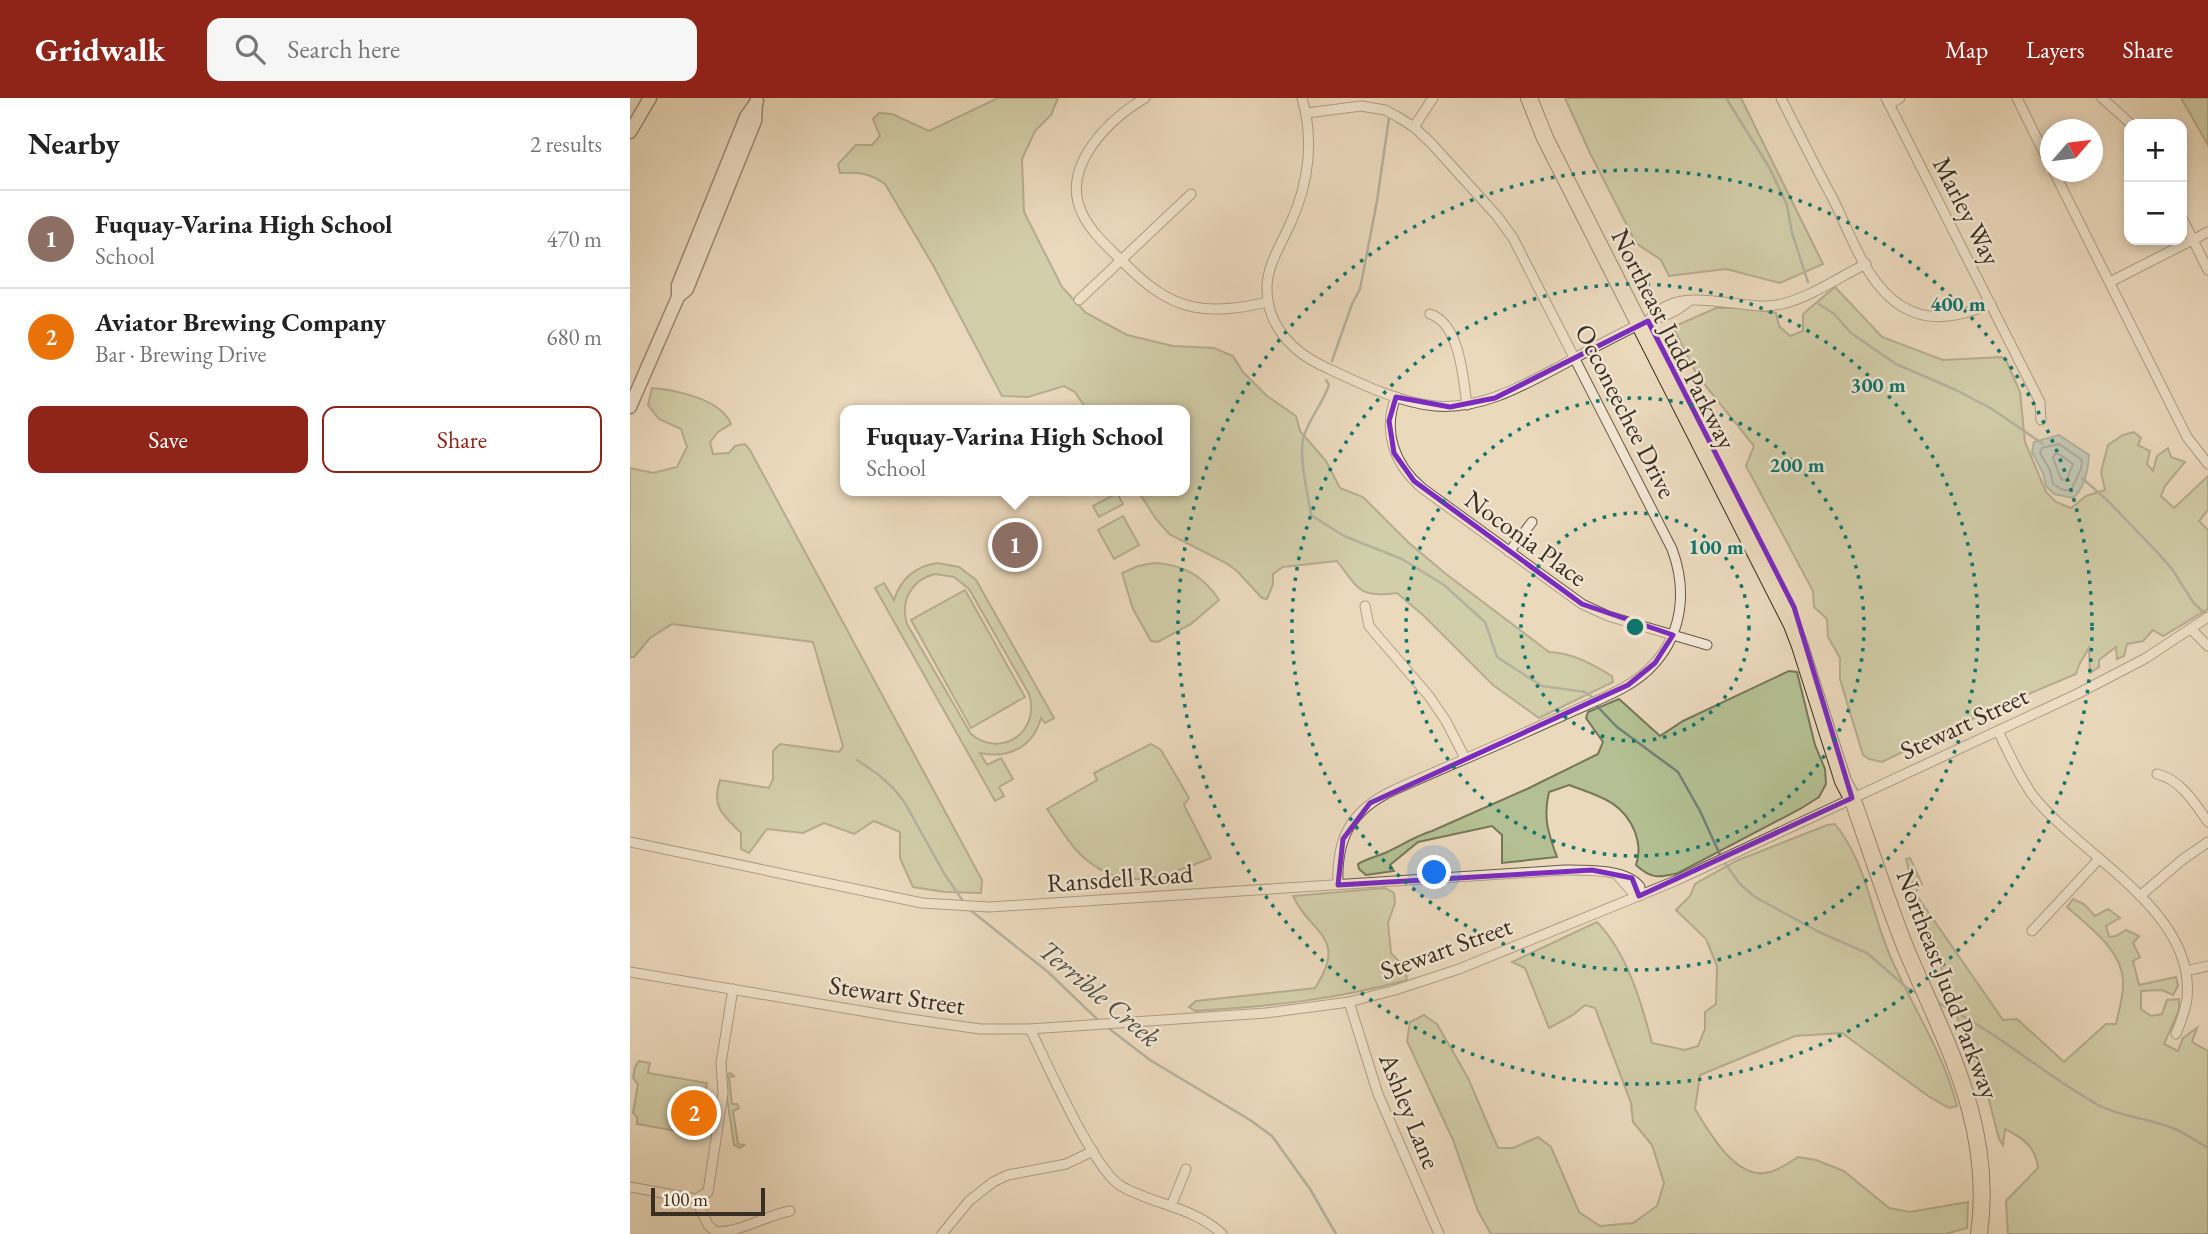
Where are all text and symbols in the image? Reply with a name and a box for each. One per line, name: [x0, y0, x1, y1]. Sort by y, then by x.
search box: [207, 18, 697, 81]
text: Gridwalk: [35, 28, 165, 71]
icon: search: [231, 30, 269, 68]
text: Search here: [287, 32, 400, 66]
text: Map: [1945, 34, 1988, 65]
text: Layers: [2026, 34, 2085, 65]
text: Share: [2123, 34, 2173, 65]
north arrow: [2040, 119, 2103, 182]
map controls: [2124, 119, 2187, 245]
button: +: [2124, 119, 2187, 182]
text: Nearby: [28, 124, 120, 163]
text: 2 results: [530, 129, 602, 159]
street label: Marley Way: [1925, 151, 2009, 272]
button: −: [2124, 182, 2187, 245]
text: Fuquay-Varina High School: [95, 207, 392, 241]
street label: Northeast Judd Parkway: [1604, 223, 1745, 456]
text: 1: [45, 224, 57, 254]
text: 470 m: [546, 224, 602, 254]
text: School: [95, 241, 155, 271]
text: 400 m: [1930, 290, 1986, 317]
text: Aviator Brewing Company: [95, 305, 386, 339]
street label: Occoneechee Drive: [1567, 318, 1685, 504]
text: 2: [45, 322, 57, 352]
text: 680 m: [546, 322, 602, 352]
text: Bar · Brewing Drive: [95, 339, 267, 369]
text: 300 m: [1850, 371, 1906, 398]
popup: [840, 405, 1190, 496]
button: Save: [28, 406, 308, 473]
button: Share: [322, 406, 602, 473]
text: Fuquay-Varina High School: [866, 419, 1164, 453]
text: 200 m: [1769, 451, 1825, 478]
text: School: [866, 453, 926, 483]
street label: Noconia Place: [1458, 482, 1594, 594]
pin: 1: [992, 519, 1038, 571]
text: 100 m: [1688, 533, 1744, 560]
centre of rings: [1623, 615, 1647, 639]
street label: Stewart Street: [1895, 679, 2033, 767]
your location: [1417, 855, 1451, 889]
street label: Ransdell Road: [1046, 856, 1195, 900]
street label: Northeast Judd Parkway: [1889, 864, 2008, 1104]
street label: Stewart Street: [1376, 909, 1516, 987]
water label: Terrible Creek: [1032, 932, 1169, 1055]
street label: Stewart Street: [827, 967, 967, 1023]
street label: Ashley Lane: [1371, 1047, 1449, 1174]
pin: 2: [671, 1087, 717, 1139]
scale bar: [651, 1185, 765, 1217]
text: 100 m: [662, 1187, 708, 1212]

